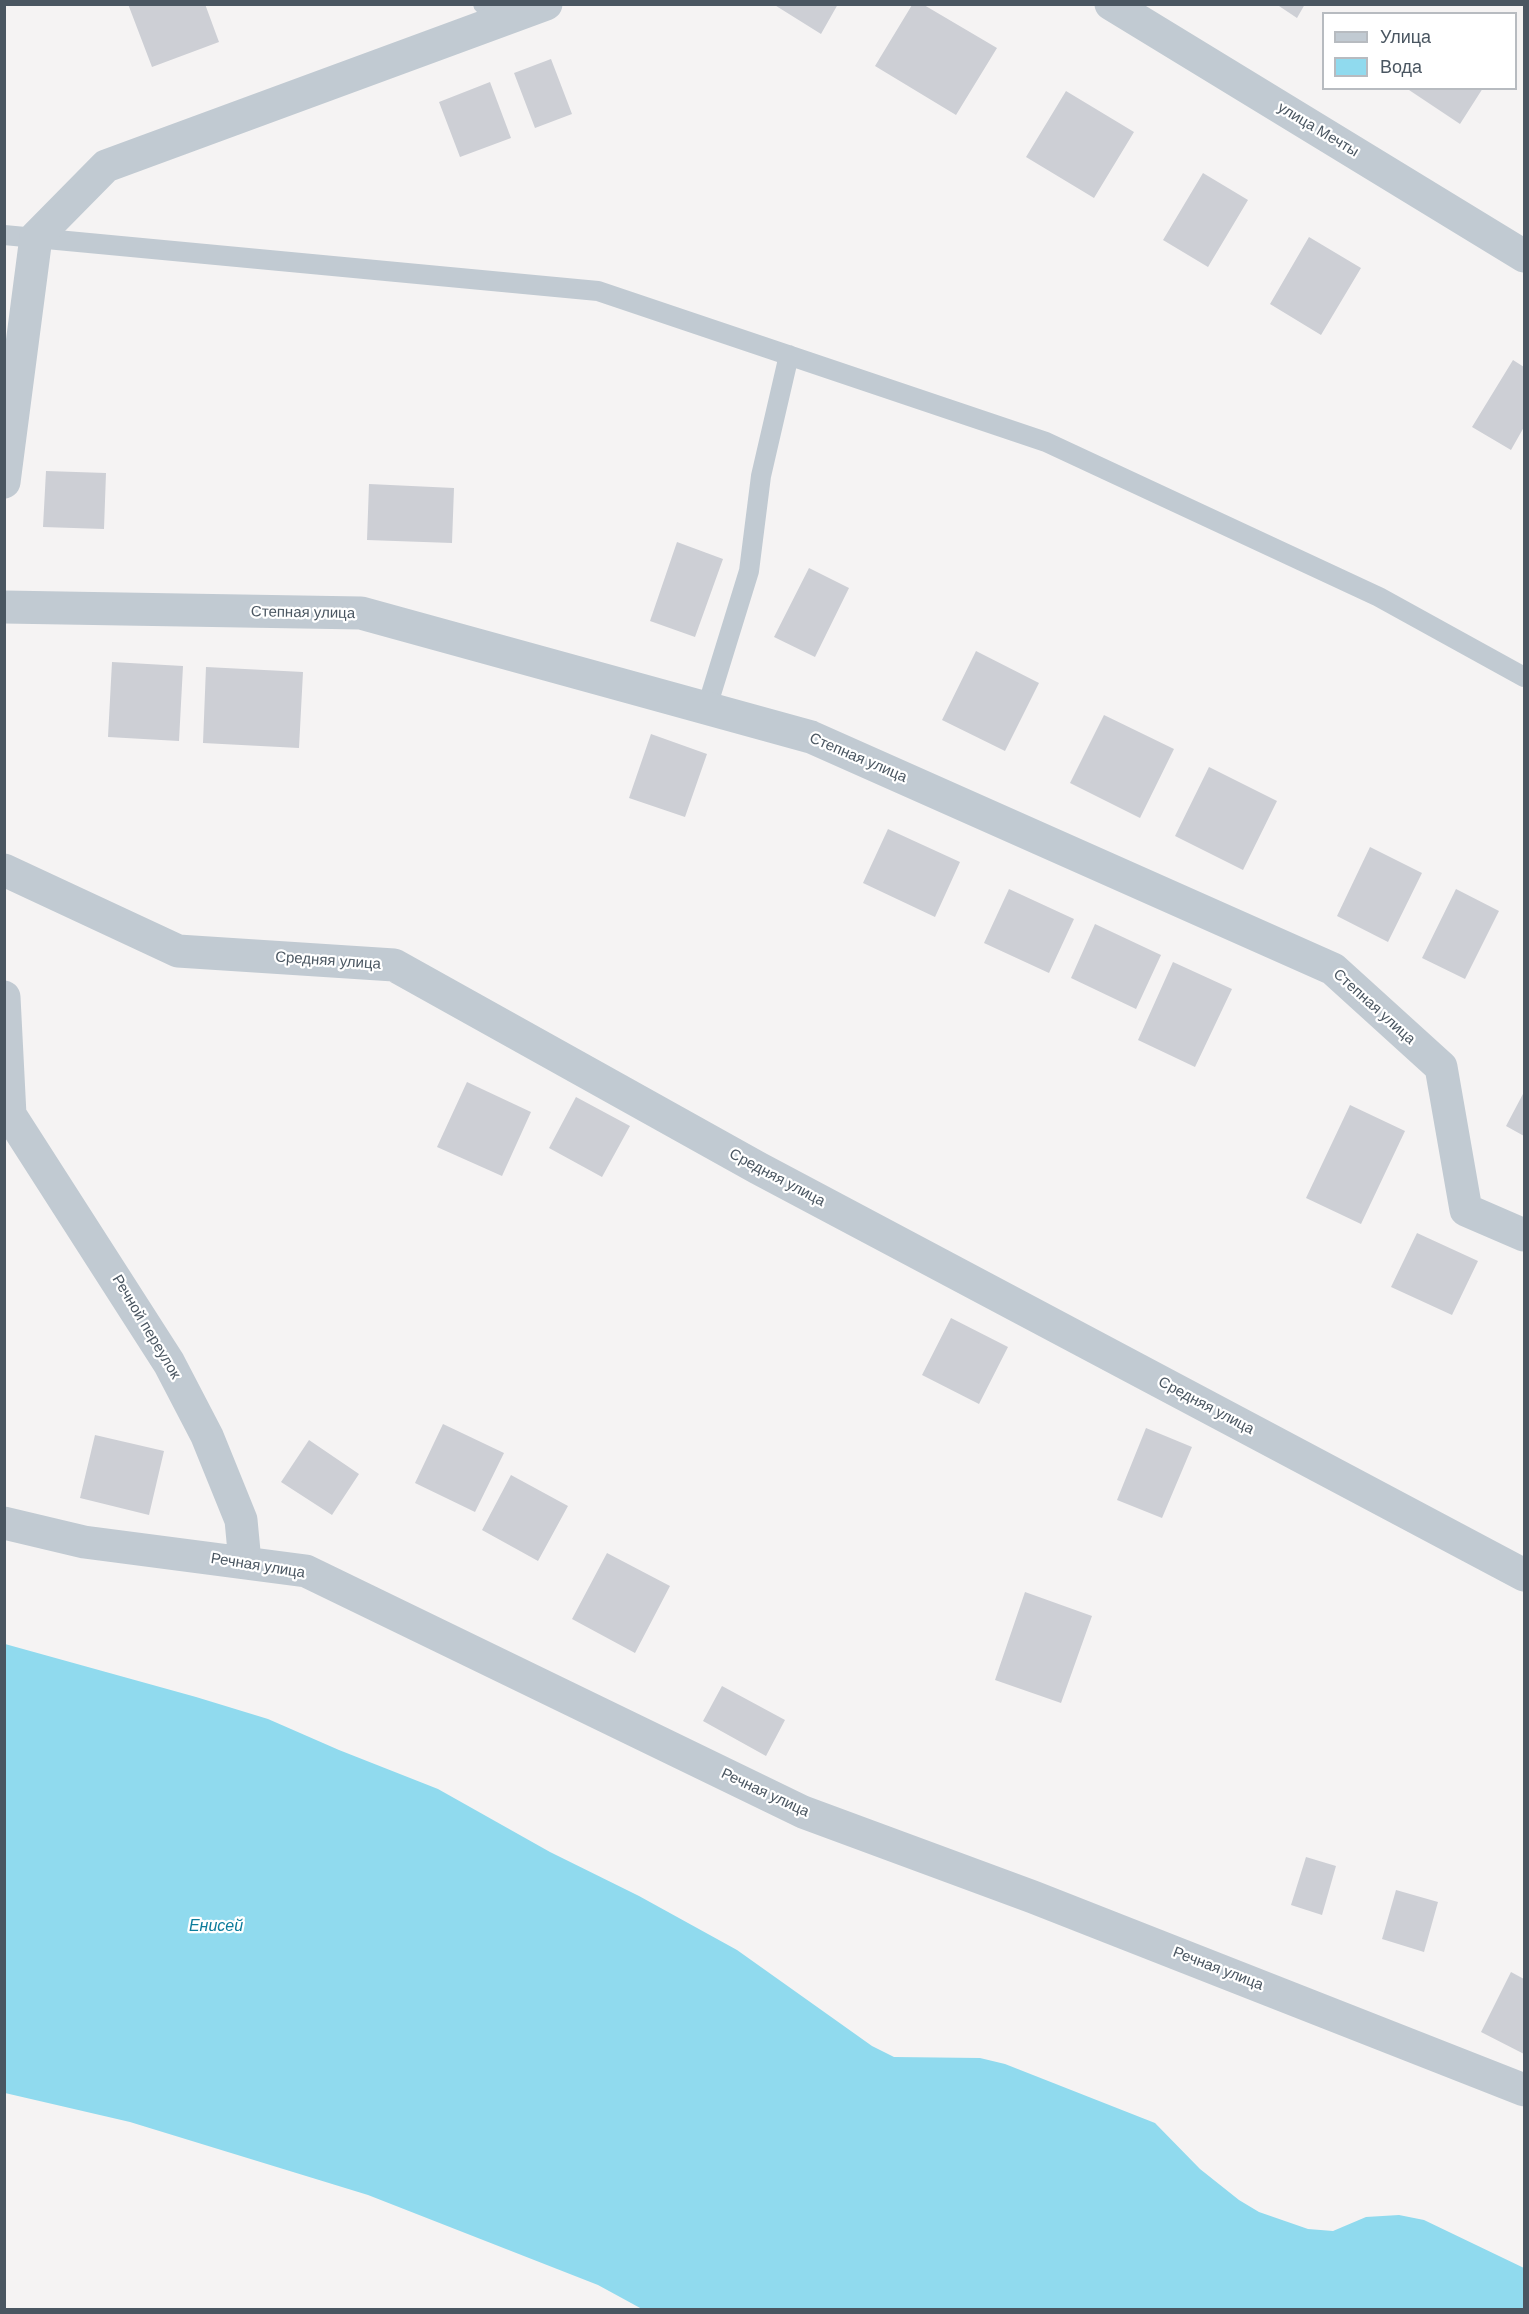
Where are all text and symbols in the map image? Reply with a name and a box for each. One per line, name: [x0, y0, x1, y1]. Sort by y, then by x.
legend: [1322, 12, 1517, 90]
text: Улица: [1380, 27, 1431, 47]
text: Вода: [1380, 57, 1422, 77]
street label: улица Мечты: [1274, 99, 1362, 161]
street label: Степная улица: [251, 603, 355, 623]
street label: Степная улица: [807, 729, 909, 787]
street label: Средняя улица: [275, 948, 381, 974]
street label: Степная улица: [1329, 965, 1419, 1049]
street label: Средняя улица: [726, 1145, 828, 1211]
street label: Речной переулок: [108, 1272, 184, 1382]
street label: Средняя улица: [1155, 1373, 1257, 1439]
street label: Речная улица: [210, 1550, 306, 1582]
street label: Речная улица: [718, 1765, 812, 1821]
water label: Енисей: [189, 1917, 243, 1937]
street label: Речная улица: [1170, 1944, 1266, 1994]

